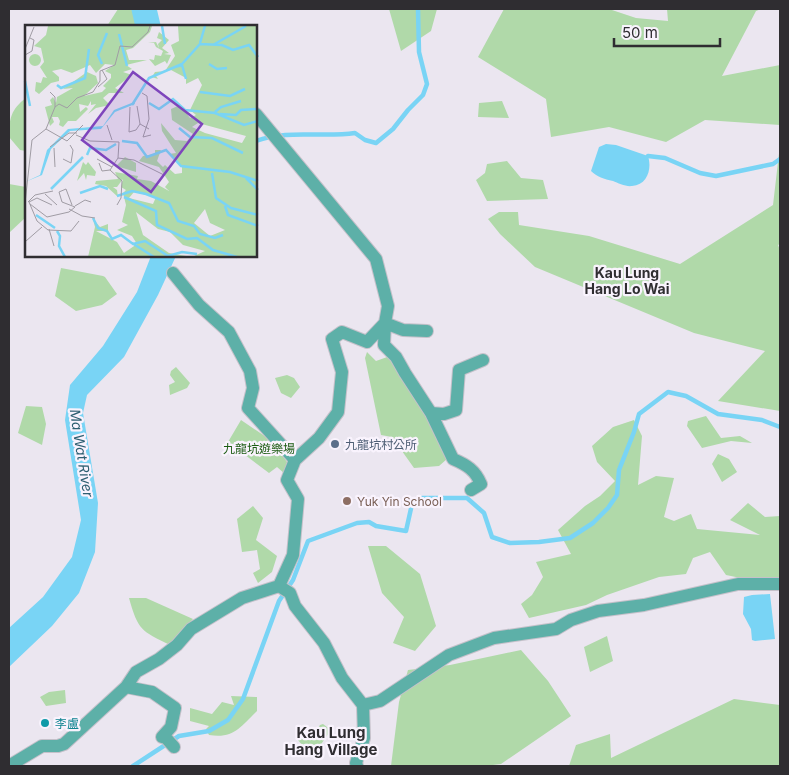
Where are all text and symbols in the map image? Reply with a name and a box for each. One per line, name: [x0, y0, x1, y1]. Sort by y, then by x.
scale bar: [614, 15, 720, 47]
text: 50 m: [622, 23, 658, 42]
inset map: [25, 25, 258, 258]
district label: Kau Lung Hang Lo Wai: [585, 264, 670, 297]
water label: Ma Wat River: [67, 408, 97, 499]
place label: 九龍坑村公所: [345, 437, 417, 452]
marker: 九龍坑村公所: [329, 438, 341, 450]
park label: 九龍坑遊樂場: [223, 441, 295, 456]
place label: Yuk Yin School: [357, 494, 442, 509]
marker: Yuk Yin School: [341, 495, 353, 507]
place label: 李盧: [55, 716, 79, 731]
marker: 李盧: [39, 717, 51, 729]
district label: Kau Lung Hang Village: [285, 723, 377, 759]

